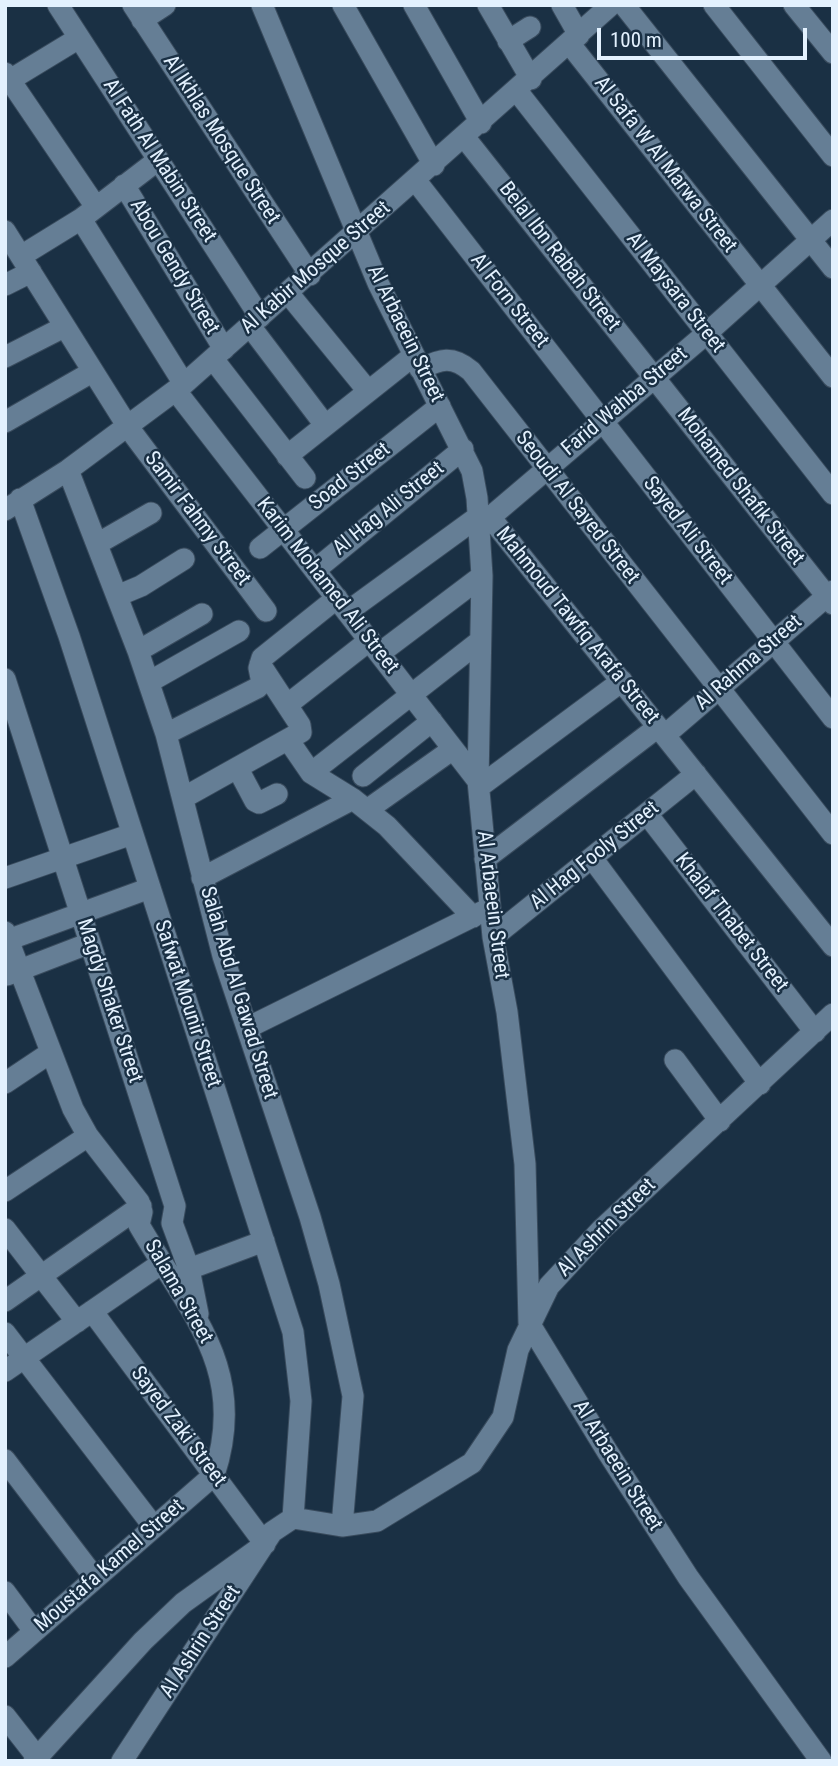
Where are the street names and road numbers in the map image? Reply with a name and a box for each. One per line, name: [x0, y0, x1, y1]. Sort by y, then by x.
street label: Al Ikhlas Mosque Street: [157, 51, 285, 229]
street label: Al Safa W Al Marwa Street: [588, 72, 742, 258]
street label: Al Fath Al Mabin Street: [97, 75, 221, 247]
street label: Belal Ibn Rabah Street: [493, 177, 625, 337]
street label: Abou Gendy Street: [124, 195, 224, 339]
street label: Al Kabir Mosque Street: [236, 196, 396, 340]
street label: Al Maysara Street: [620, 228, 730, 358]
street label: Al Forn Street: [464, 249, 554, 353]
street label: Al Arbaeein Street: [361, 261, 449, 407]
street label: Farid Wahba Street: [557, 342, 693, 462]
street label: Mohamed Shafik Street: [671, 403, 809, 571]
street label: Seoudi Al Sayed Street: [510, 427, 644, 589]
street label: Soad Street: [304, 438, 396, 516]
street label: Samir Fahmy Street: [138, 447, 256, 591]
street label: Al Hag Ali Street: [328, 456, 450, 562]
street label: Sayed Ali Street: [637, 472, 737, 590]
street label: Karim Mohamed Ali Street: [250, 493, 404, 679]
street label: Mahmoud Tawfiq Arafa Street: [490, 523, 664, 729]
street label: Al Rahma Street: [691, 610, 807, 716]
street label: Al Hag Fooly Street: [525, 796, 665, 916]
street label: Al Arbaeein Street: [470, 829, 514, 981]
street label: Khalaf Thabet Street: [669, 848, 793, 998]
street label: Salah Abd Al Gawad Street: [194, 884, 282, 1102]
street label: Magdy Shaker Street: [71, 916, 147, 1086]
street label: Safwat Mounir Street: [148, 917, 226, 1091]
street label: Al Ashrin Street: [552, 1173, 662, 1283]
street label: Salama Street: [138, 1236, 218, 1348]
street label: Sayed Zaki Street: [125, 1362, 231, 1492]
street label: Al Arbaeein Street: [567, 1396, 667, 1536]
street label: Moustafa Kamel Street: [30, 1494, 190, 1638]
street label: Al Ashrin Street: [155, 1581, 247, 1703]

